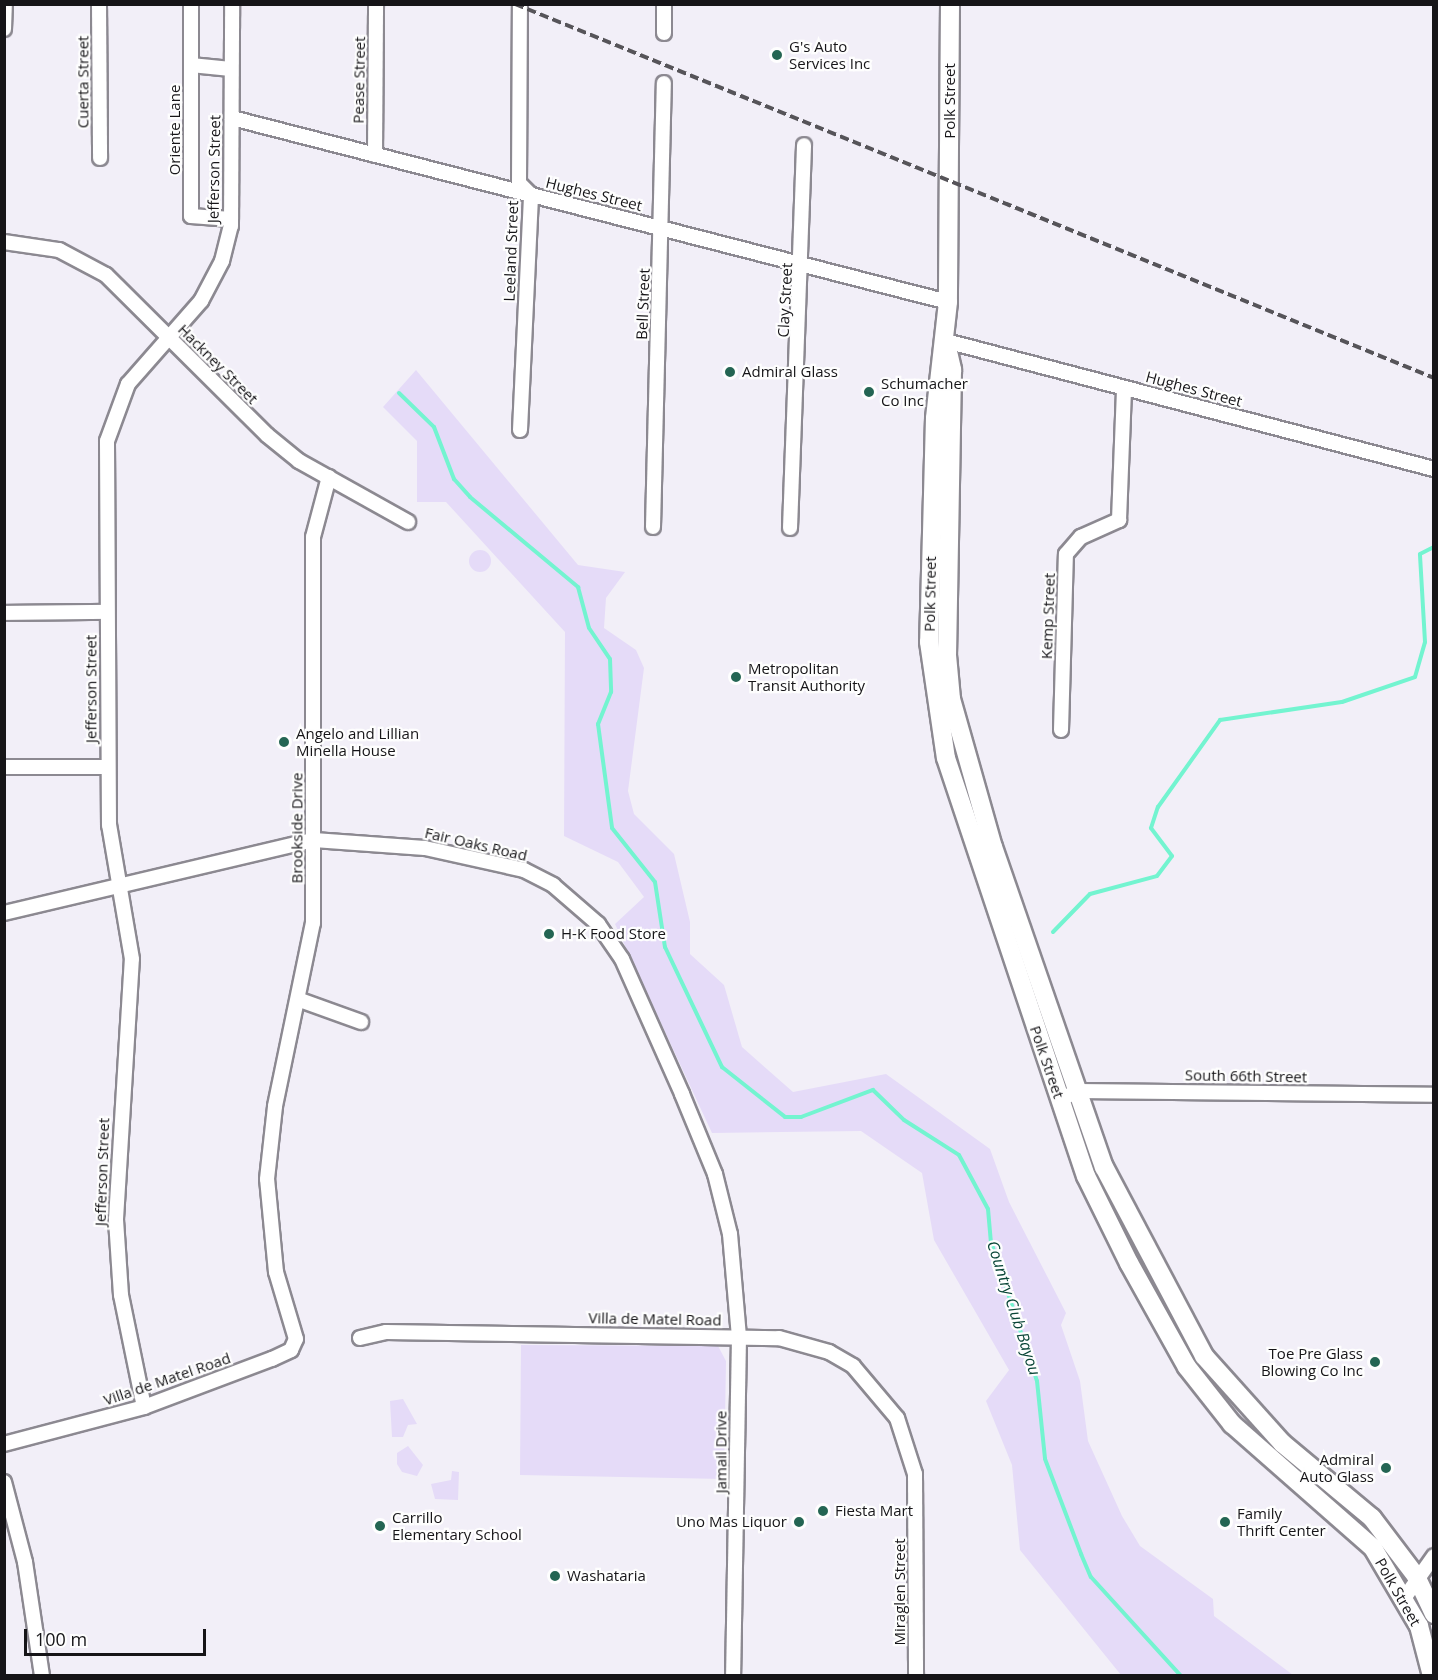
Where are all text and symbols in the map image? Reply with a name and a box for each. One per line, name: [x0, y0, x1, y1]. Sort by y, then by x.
street label: Cuerta Street: [74, 36, 92, 128]
street label: Pease Street: [349, 36, 369, 124]
place label: G's Auto Services Inc: [789, 37, 870, 72]
marker: G's Auto Services Inc: [770, 48, 784, 62]
street label: Polk Street: [941, 63, 959, 139]
street label: Oriente Lane: [166, 85, 184, 175]
street label: Jefferson Street: [204, 115, 224, 223]
street label: Hughes Street: [544, 173, 644, 215]
street label: Leeland Street: [500, 200, 522, 302]
street label: Clay Street: [774, 262, 796, 338]
street label: Bell Street: [633, 268, 653, 340]
street label: Hackney Street: [174, 320, 262, 408]
place label: Admiral Glass: [742, 363, 838, 381]
marker: Admiral Glass: [723, 365, 737, 379]
street label: Hughes Street: [1144, 367, 1244, 411]
place label: Schumacher Co Inc: [881, 374, 968, 409]
marker: Schumacher Co Inc: [862, 385, 876, 399]
street label: Polk Street: [920, 556, 940, 632]
street label: Kemp Street: [1037, 572, 1059, 660]
street label: Jefferson Street: [82, 635, 100, 743]
place label: Metropolitan Transit Authority: [748, 659, 865, 694]
marker: Metropolitan Transit Authority: [729, 670, 743, 684]
place label: Angelo and Lillian Minella House: [296, 724, 419, 759]
marker: Angelo and Lillian Minella House: [277, 735, 291, 749]
street label: Brookside Drive: [288, 773, 306, 883]
street label: Fair Oaks Road: [423, 823, 529, 865]
place label: H-K Food Store: [561, 925, 666, 943]
marker: H-K Food Store: [542, 927, 556, 941]
street label: Polk Street: [1026, 1023, 1068, 1101]
street label: South 66th Street: [1185, 1066, 1307, 1086]
street label: Jefferson Street: [91, 1118, 113, 1226]
water label: Country Club Bayou: [983, 1238, 1045, 1378]
street label: Villa de Matel Road: [588, 1309, 722, 1329]
place label: Toe Pre Glass Blowing Co Inc: [1261, 1344, 1363, 1379]
street label: Villa de Matel Road: [101, 1349, 233, 1409]
marker: Toe Pre Glass Blowing Co Inc: [1368, 1355, 1382, 1369]
street label: Jamail Drive: [712, 1411, 730, 1493]
place label: Admiral Auto Glass: [1300, 1450, 1374, 1485]
marker: Admiral Auto Glass: [1379, 1461, 1393, 1475]
place label: Fiesta Mart: [835, 1502, 913, 1520]
marker: Fiesta Mart: [816, 1504, 830, 1518]
place label: Family Thrift Center: [1237, 1504, 1326, 1539]
place label: Carrillo Elementary School: [392, 1508, 522, 1543]
place label: Uno Mas Liquor: [676, 1513, 787, 1531]
marker: Uno Mas Liquor: [792, 1515, 806, 1529]
marker: Family Thrift Center: [1218, 1515, 1232, 1529]
marker: Carrillo Elementary School: [373, 1519, 387, 1533]
street label: Miraglen Street: [891, 1538, 909, 1646]
street label: Polk Street: [1371, 1555, 1425, 1629]
place label: Washataria: [567, 1567, 646, 1585]
marker: Washataria: [548, 1569, 562, 1583]
scale bar: [27, 1617, 208, 1655]
text: 100 m: [35, 1627, 87, 1651]

